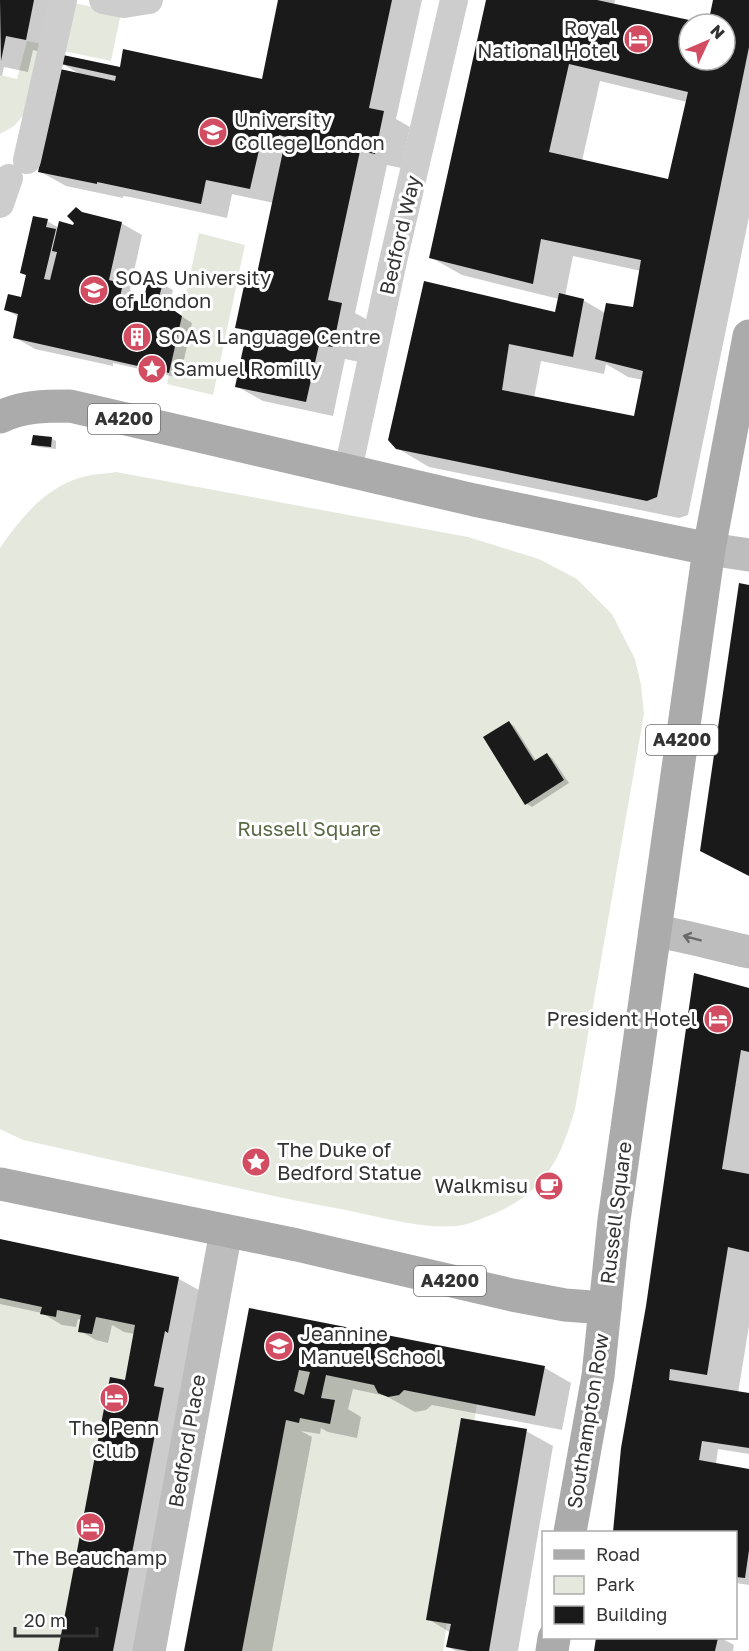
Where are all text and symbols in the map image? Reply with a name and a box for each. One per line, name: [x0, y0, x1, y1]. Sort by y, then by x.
north arrow: [677, 12, 737, 72]
place label: Royal National Hotel: [477, 15, 617, 62]
text: N: [706, 20, 729, 43]
hotel icon: Royal National Hotel: [622, 23, 654, 55]
place label: University College London: [234, 107, 385, 154]
school or university icon: University College London: [197, 116, 229, 148]
street label: Bedford Way: [374, 173, 424, 297]
place label: SOAS University of London: [115, 265, 271, 312]
school or university icon: SOAS University of London: [78, 274, 110, 306]
building icon: SOAS Language Centre: [121, 321, 153, 353]
place label: SOAS Language Centre: [158, 324, 381, 348]
place icon: Samuel Romilly: [136, 353, 168, 385]
place label: Samuel Romilly: [173, 356, 322, 380]
road number: A4200: [88, 404, 160, 434]
road number: A4200: [646, 725, 718, 755]
park label: Russell Square: [237, 816, 381, 840]
one-way arrow: [683, 932, 702, 944]
hotel icon: President Hotel: [702, 1003, 734, 1035]
place label: President Hotel: [547, 1006, 697, 1030]
place label: The Duke of Bedford Statue: [277, 1137, 422, 1184]
street label: Russell Square: [594, 1140, 636, 1286]
place icon: The Duke of Bedford Statue: [240, 1146, 272, 1178]
cafe icon: Walkmisu: [533, 1170, 565, 1202]
place label: Walkmisu: [435, 1173, 528, 1197]
road number: A4200: [414, 1266, 486, 1296]
place label: Jeannine Manuel School: [300, 1321, 442, 1368]
school or university icon: Jeannine Manuel School: [263, 1330, 295, 1362]
street label: Southampton Row: [561, 1331, 613, 1510]
street label: Bedford Place: [163, 1372, 210, 1509]
hotel icon: The Penn Club: [98, 1382, 130, 1414]
place label: The Penn Club: [69, 1415, 159, 1462]
hotel icon: The Beauchamp: [74, 1511, 106, 1543]
legend: [542, 1531, 737, 1639]
text: Road: [596, 1543, 640, 1565]
place label: The Beauchamp: [13, 1545, 167, 1569]
text: Park: [596, 1573, 635, 1595]
scale bar: [15, 1600, 98, 1638]
text: Building: [596, 1603, 667, 1625]
text: 20 m: [24, 1609, 66, 1631]

